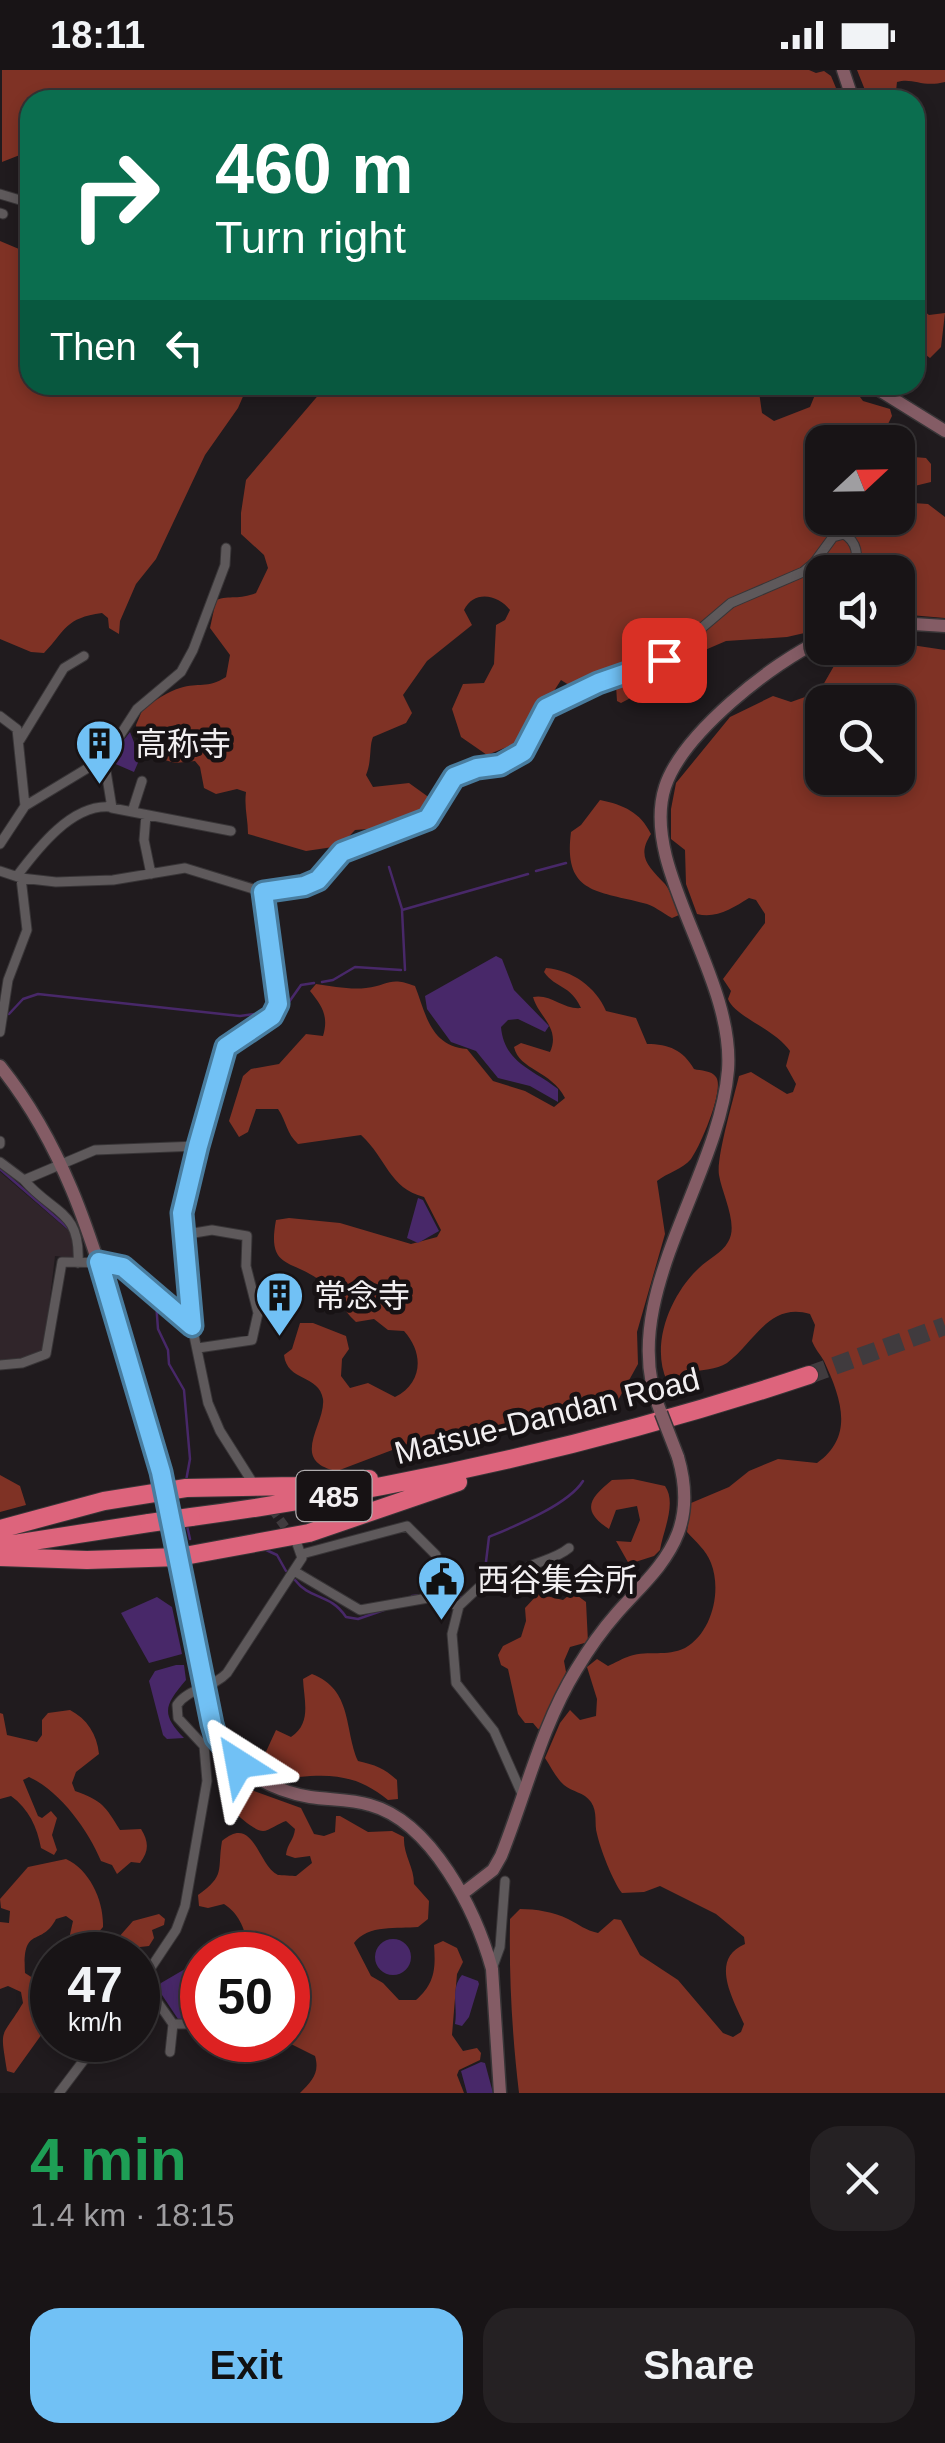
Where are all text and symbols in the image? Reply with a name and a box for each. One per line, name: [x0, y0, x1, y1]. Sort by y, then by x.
text: 18:11: [50, 14, 145, 56]
icon: right: [50, 130, 180, 260]
text: 460 m: [215, 130, 413, 208]
text: Turn right: [215, 212, 406, 263]
icon: left: [157, 320, 212, 375]
text: Then: [50, 326, 137, 368]
north arrow: [805, 425, 915, 535]
map controls: [805, 425, 915, 795]
button: sound: [805, 555, 915, 665]
pin: [622, 618, 707, 703]
icon: arrive: [637, 633, 692, 688]
button: search: [805, 685, 915, 795]
building icon: 高称寺: [74, 718, 126, 786]
place label: 高称寺: [135, 726, 231, 762]
building icon: 常念寺: [253, 1270, 305, 1338]
place label: 常念寺: [314, 1278, 410, 1314]
street label: Matsue-Dandan Road: [391, 1361, 703, 1471]
road number: 485: [296, 1471, 372, 1521]
public building icon: 西谷集会所: [416, 1554, 468, 1622]
place label: 西谷集会所: [477, 1562, 637, 1598]
position arrow: [187, 1712, 291, 1816]
speed limit sign: 50: [180, 1932, 310, 2062]
text: 47: [67, 1957, 123, 2013]
text: km/h: [68, 2008, 122, 2036]
text: 4 min: [30, 2126, 187, 2193]
button: close: [810, 2126, 915, 2231]
text: 1.4 km · 18:15: [30, 2197, 235, 2233]
button: Exit: [30, 2308, 463, 2423]
button: Share: [483, 2308, 915, 2423]

